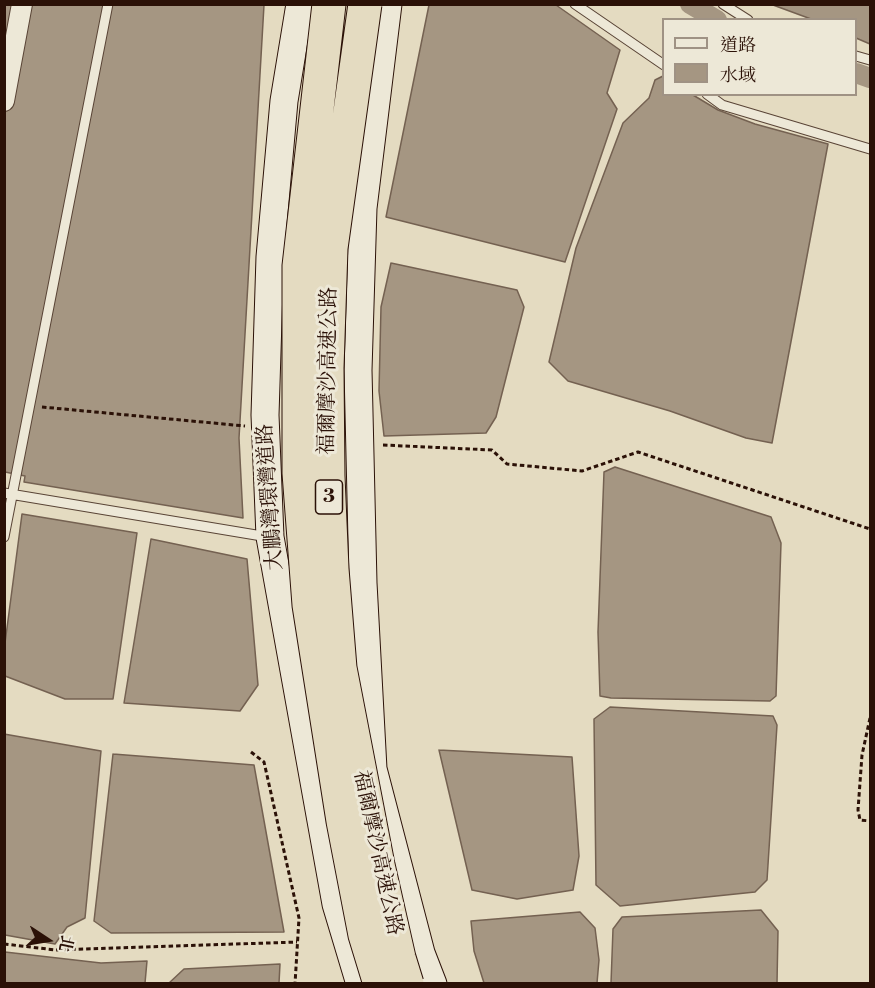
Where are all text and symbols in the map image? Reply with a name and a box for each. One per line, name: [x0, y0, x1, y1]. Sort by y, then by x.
legend: [662, 18, 857, 96]
text: 道路: [720, 34, 756, 57]
text: 水域: [720, 64, 756, 87]
street label: 福爾摩沙高速公路: [315, 287, 343, 455]
street label: 大鵬灣環灣道路: [253, 423, 289, 571]
road number: 3: [316, 480, 342, 514]
street label: 福爾摩沙高速公路: [347, 768, 407, 938]
north arrow: [18, 910, 78, 970]
text: 北: [54, 934, 77, 954]

